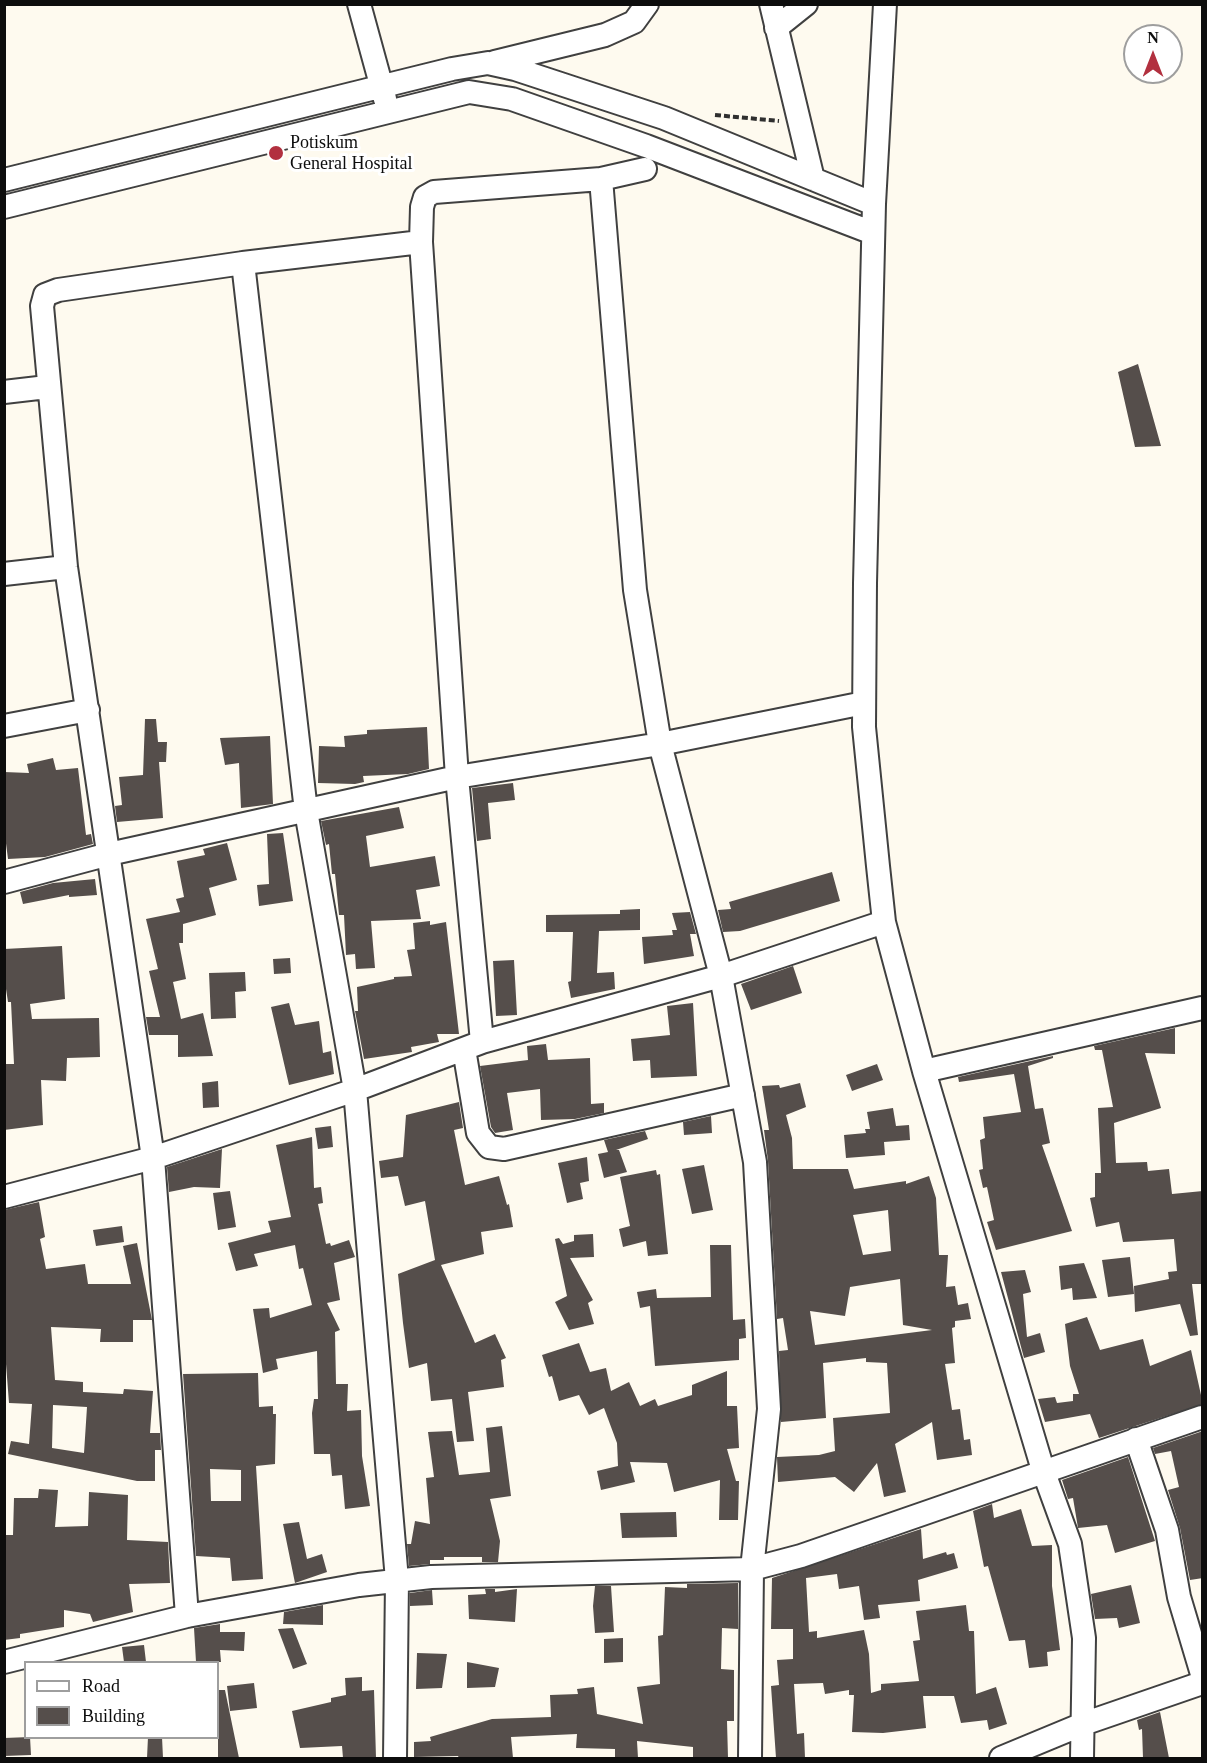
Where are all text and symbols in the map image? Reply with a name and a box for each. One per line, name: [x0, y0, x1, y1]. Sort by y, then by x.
north arrow: [1123, 24, 1183, 84]
text: N: [1147, 29, 1159, 46]
place label: Potiskum General Hospital: [290, 132, 412, 174]
marker: Potiskum General Hospital: [267, 144, 285, 162]
legend: [24, 1661, 219, 1739]
text: Road: [82, 1676, 120, 1696]
text: Building: [82, 1706, 145, 1726]

